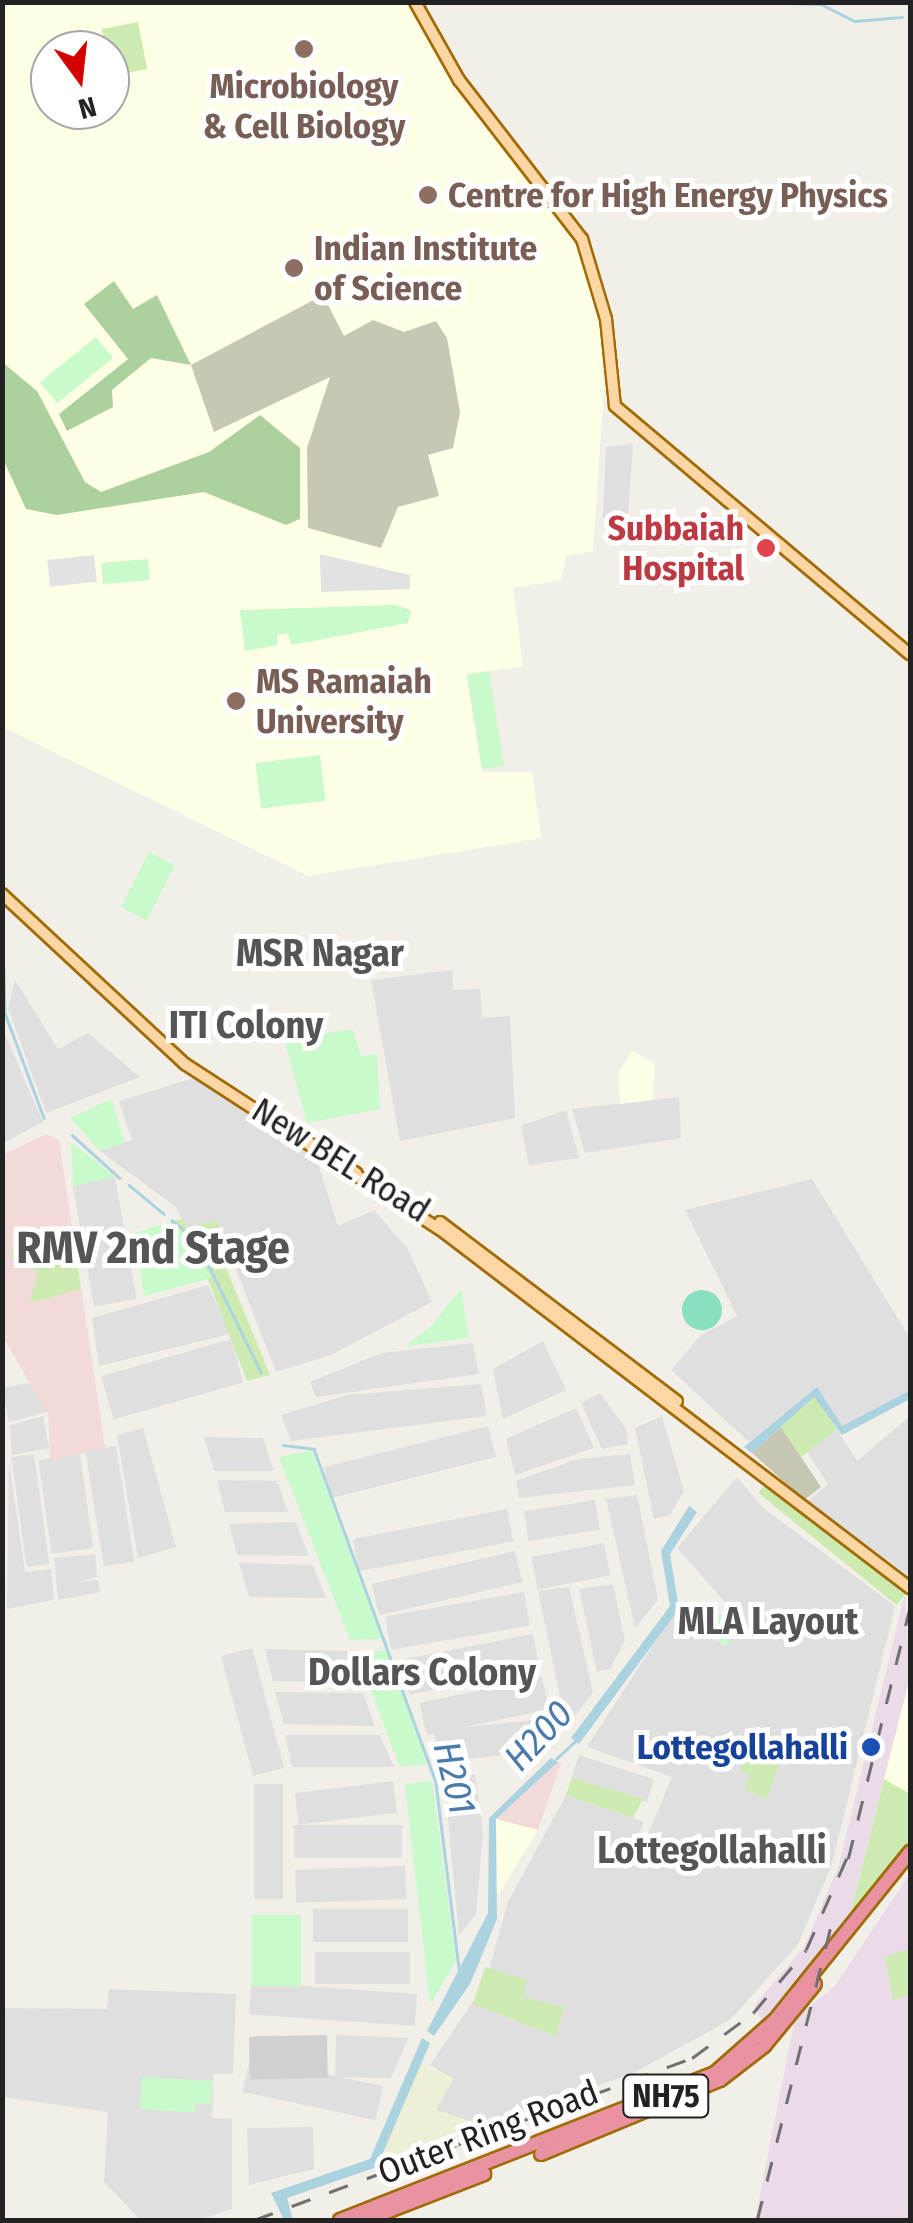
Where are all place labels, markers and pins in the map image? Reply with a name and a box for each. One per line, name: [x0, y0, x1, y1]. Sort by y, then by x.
marker: Microbiology & Cell Biology: [293, 38, 315, 60]
place label: Microbiology & Cell Biology: [203, 65, 405, 147]
place label: Centre for High Energy Physics: [448, 174, 888, 216]
marker: Centre for High Energy Physics: [417, 184, 439, 206]
place label: Indian Institute of Science: [314, 227, 537, 309]
marker: Indian Institute of Science: [283, 257, 305, 279]
place label: Subbaiah Hospital: [608, 507, 744, 589]
marker: Subbaiah Hospital: [753, 535, 779, 561]
place label: MS Ramaiah University: [256, 660, 432, 742]
marker: MS Ramaiah University: [225, 690, 247, 712]
place label: Lottegollahalli: [637, 1726, 848, 1768]
marker: Lottegollahalli: [858, 1734, 884, 1760]

